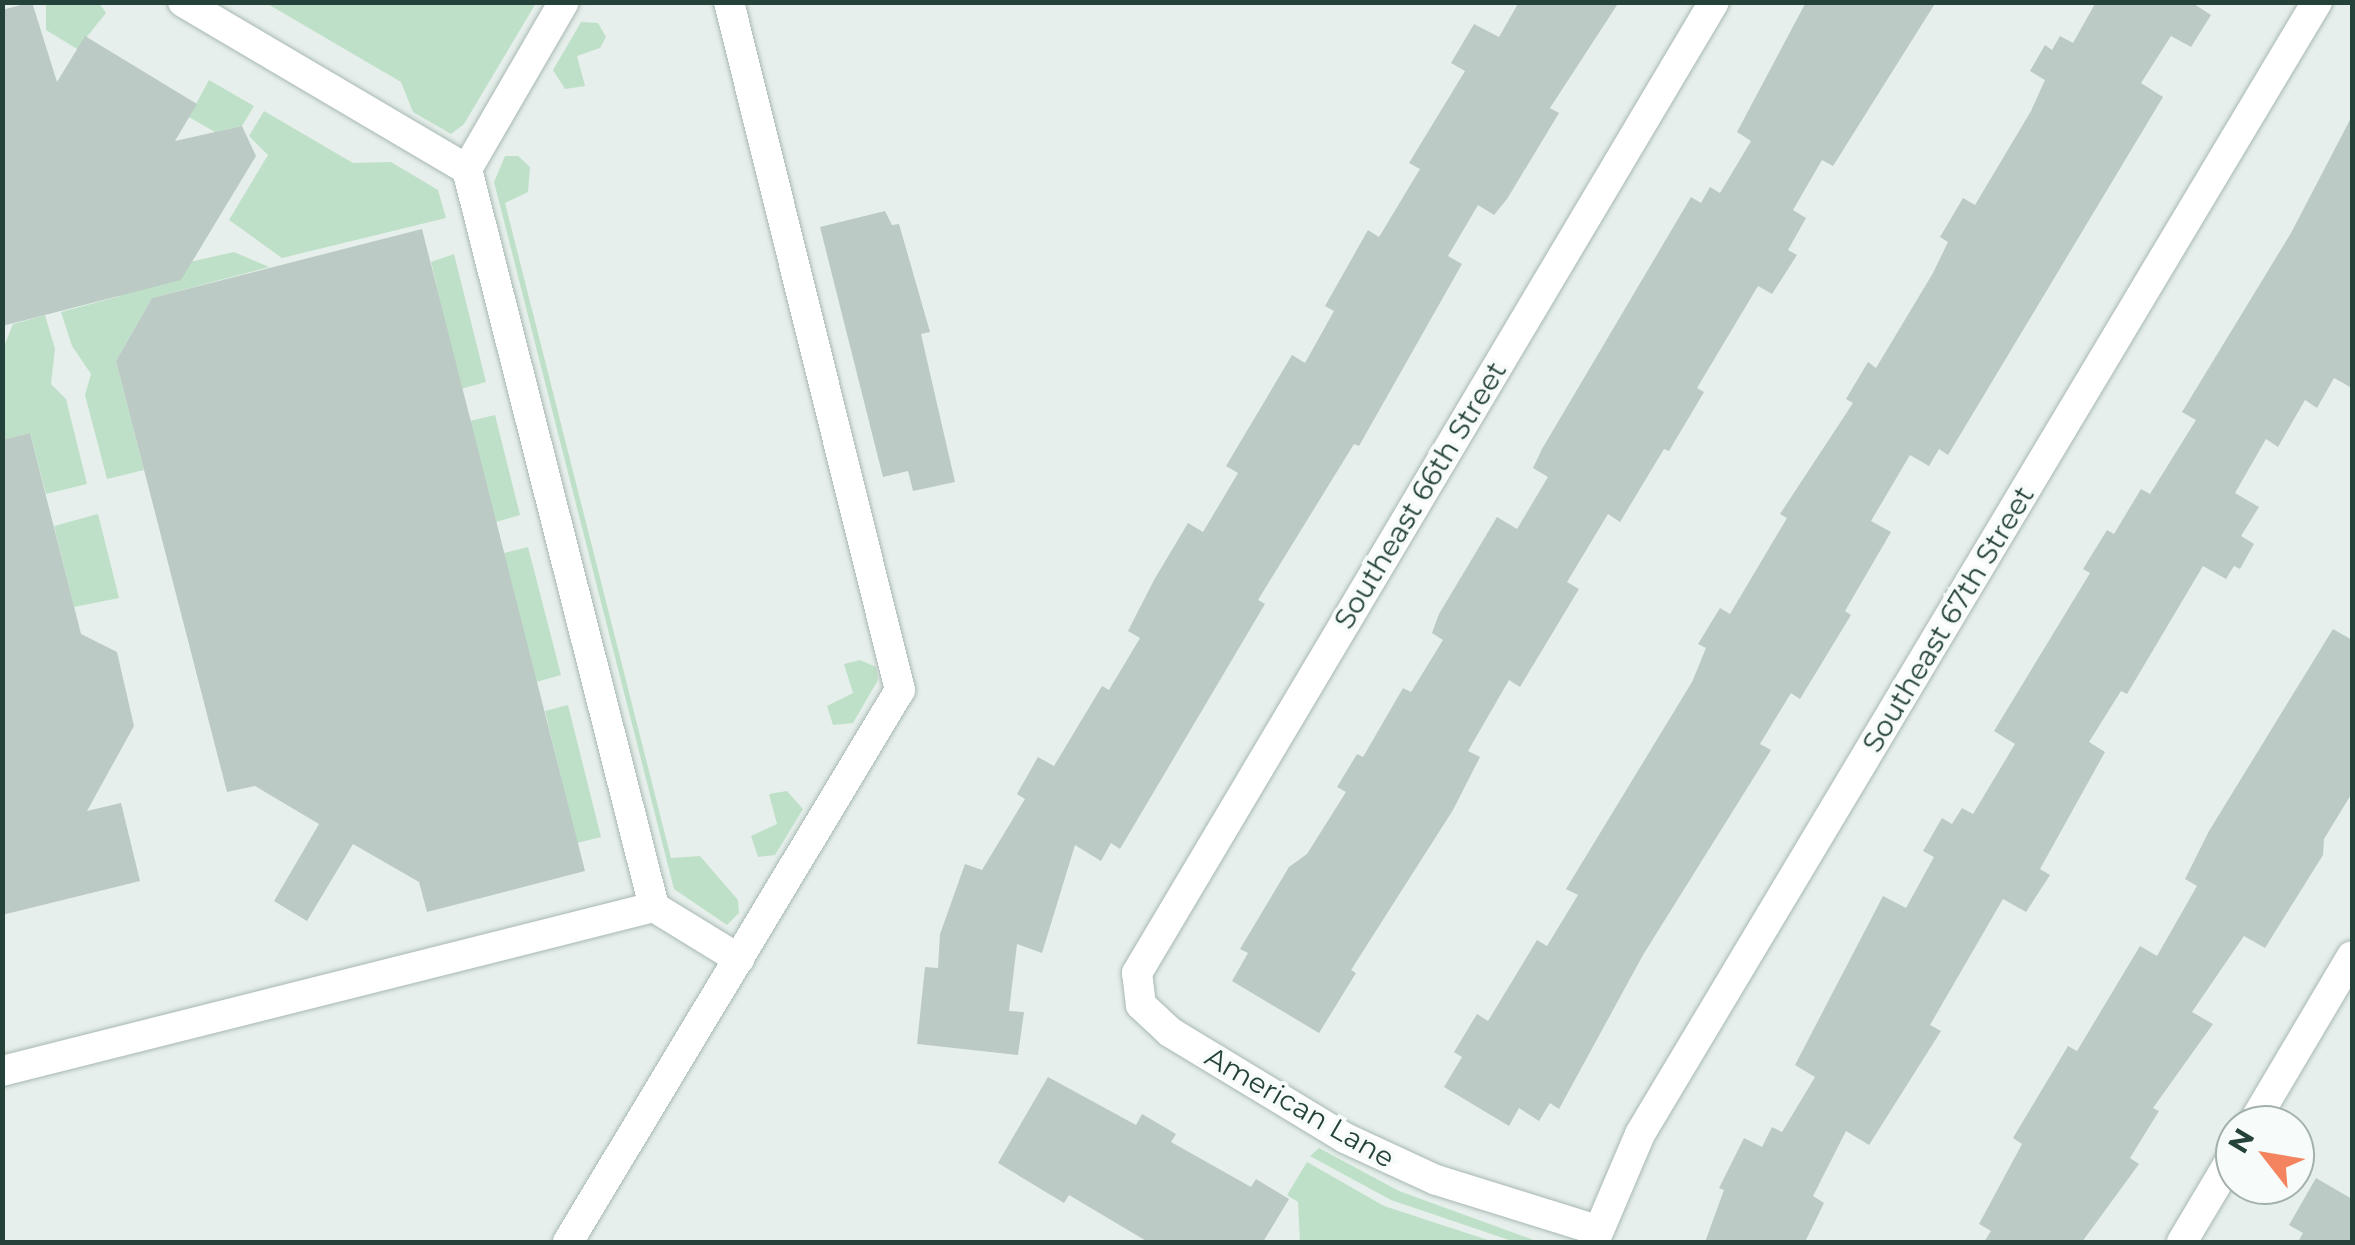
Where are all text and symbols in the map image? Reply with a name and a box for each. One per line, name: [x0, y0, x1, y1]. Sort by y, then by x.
street label: Southeast 66th Street: [1327, 355, 1513, 635]
street label: Southeast 67th Street: [1855, 480, 2041, 758]
street label: American Lane: [1200, 1039, 1400, 1175]
north arrow: [2215, 1105, 2315, 1205]
text: N: [2221, 1122, 2261, 1159]

